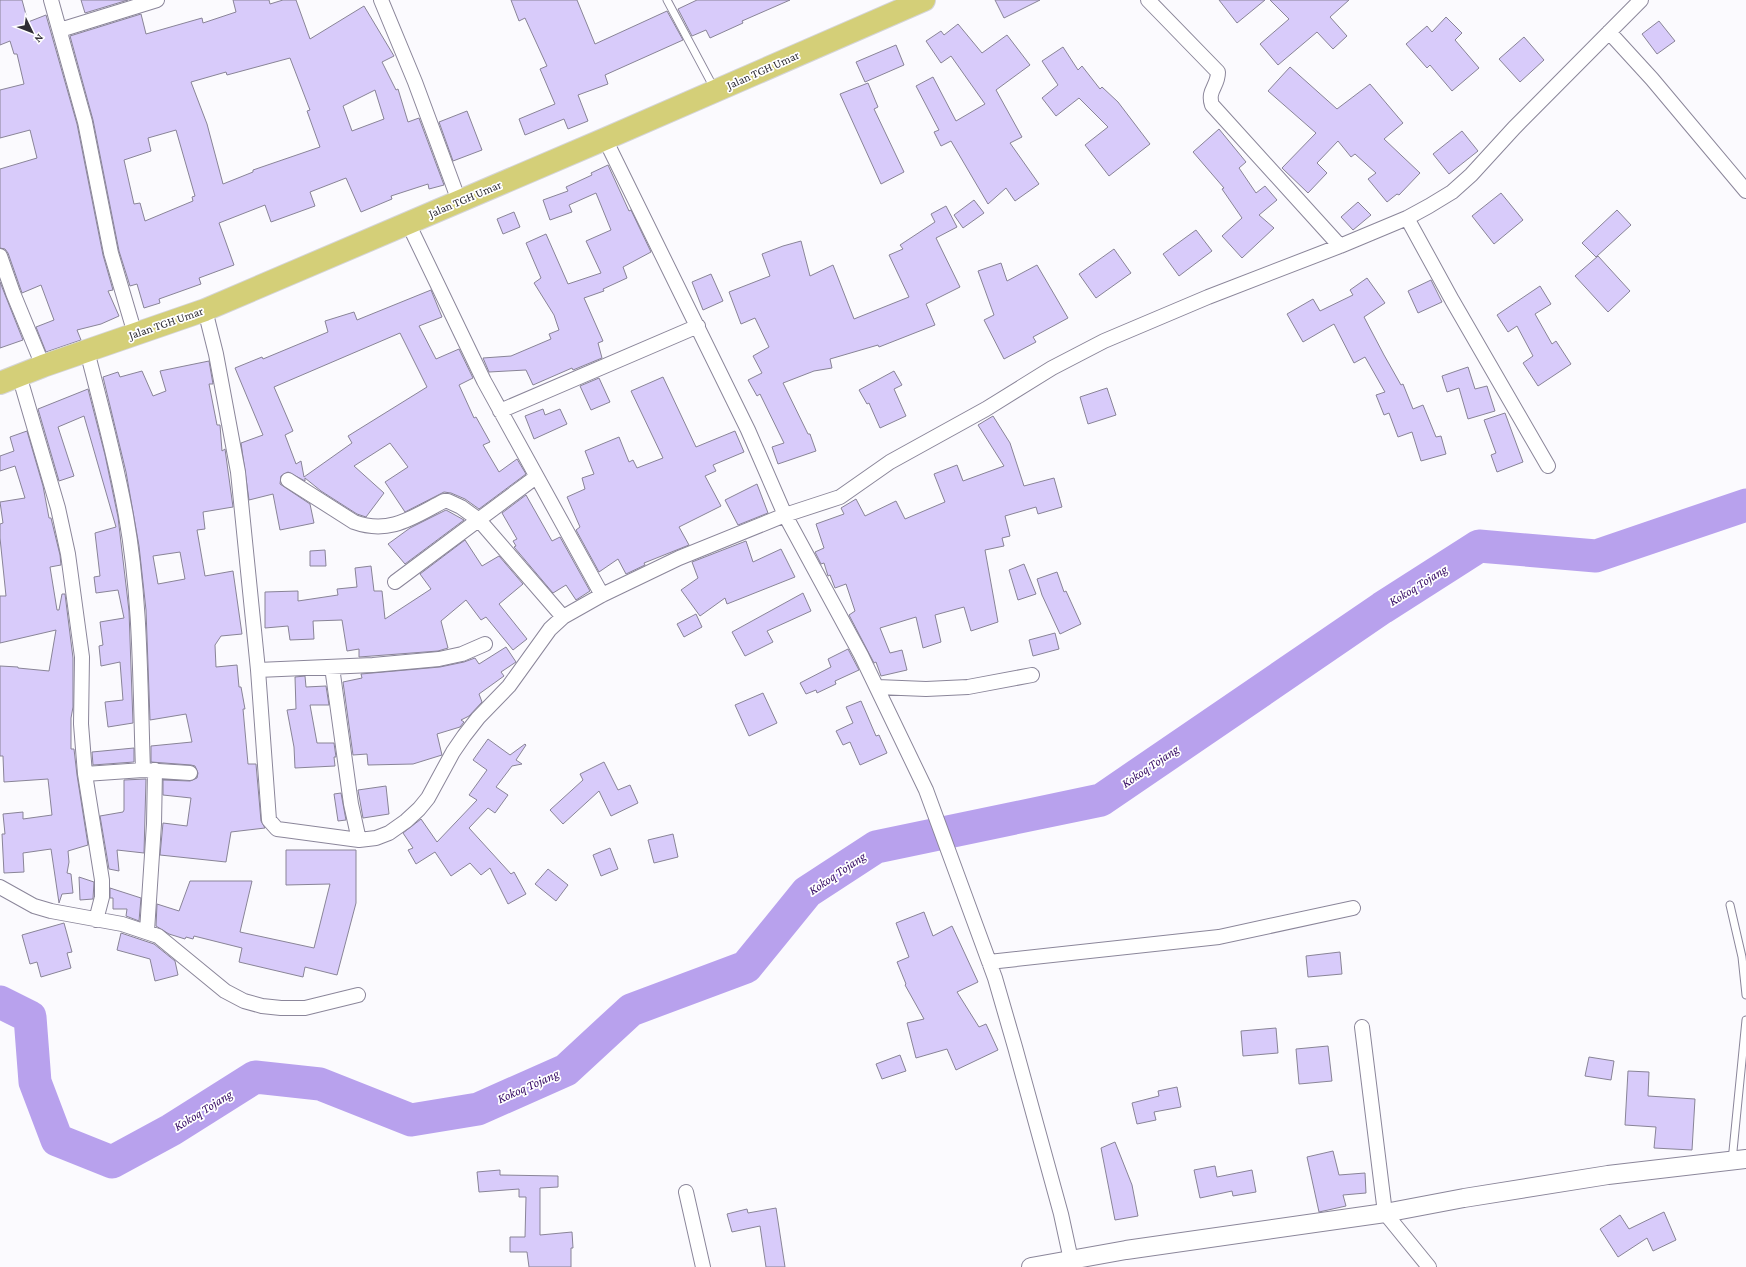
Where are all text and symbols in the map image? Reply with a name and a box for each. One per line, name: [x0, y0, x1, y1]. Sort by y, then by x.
north arrow: [12, 12, 52, 52]
text: N: [32, 32, 46, 46]
street label: Jalan TGH Umar: [724, 47, 802, 93]
street label: Jalan TGH Umar: [425, 177, 504, 221]
street label: Jalan TGH Umar: [126, 303, 206, 343]
water label: Kokoq Tojang: [1386, 560, 1452, 610]
water label: Kokoq Tojang: [1118, 741, 1183, 792]
water label: Kokoq Tojang: [805, 848, 870, 899]
water label: Kokoq Tojang: [495, 1065, 563, 1107]
water label: Kokoq Tojang: [171, 1085, 237, 1135]

